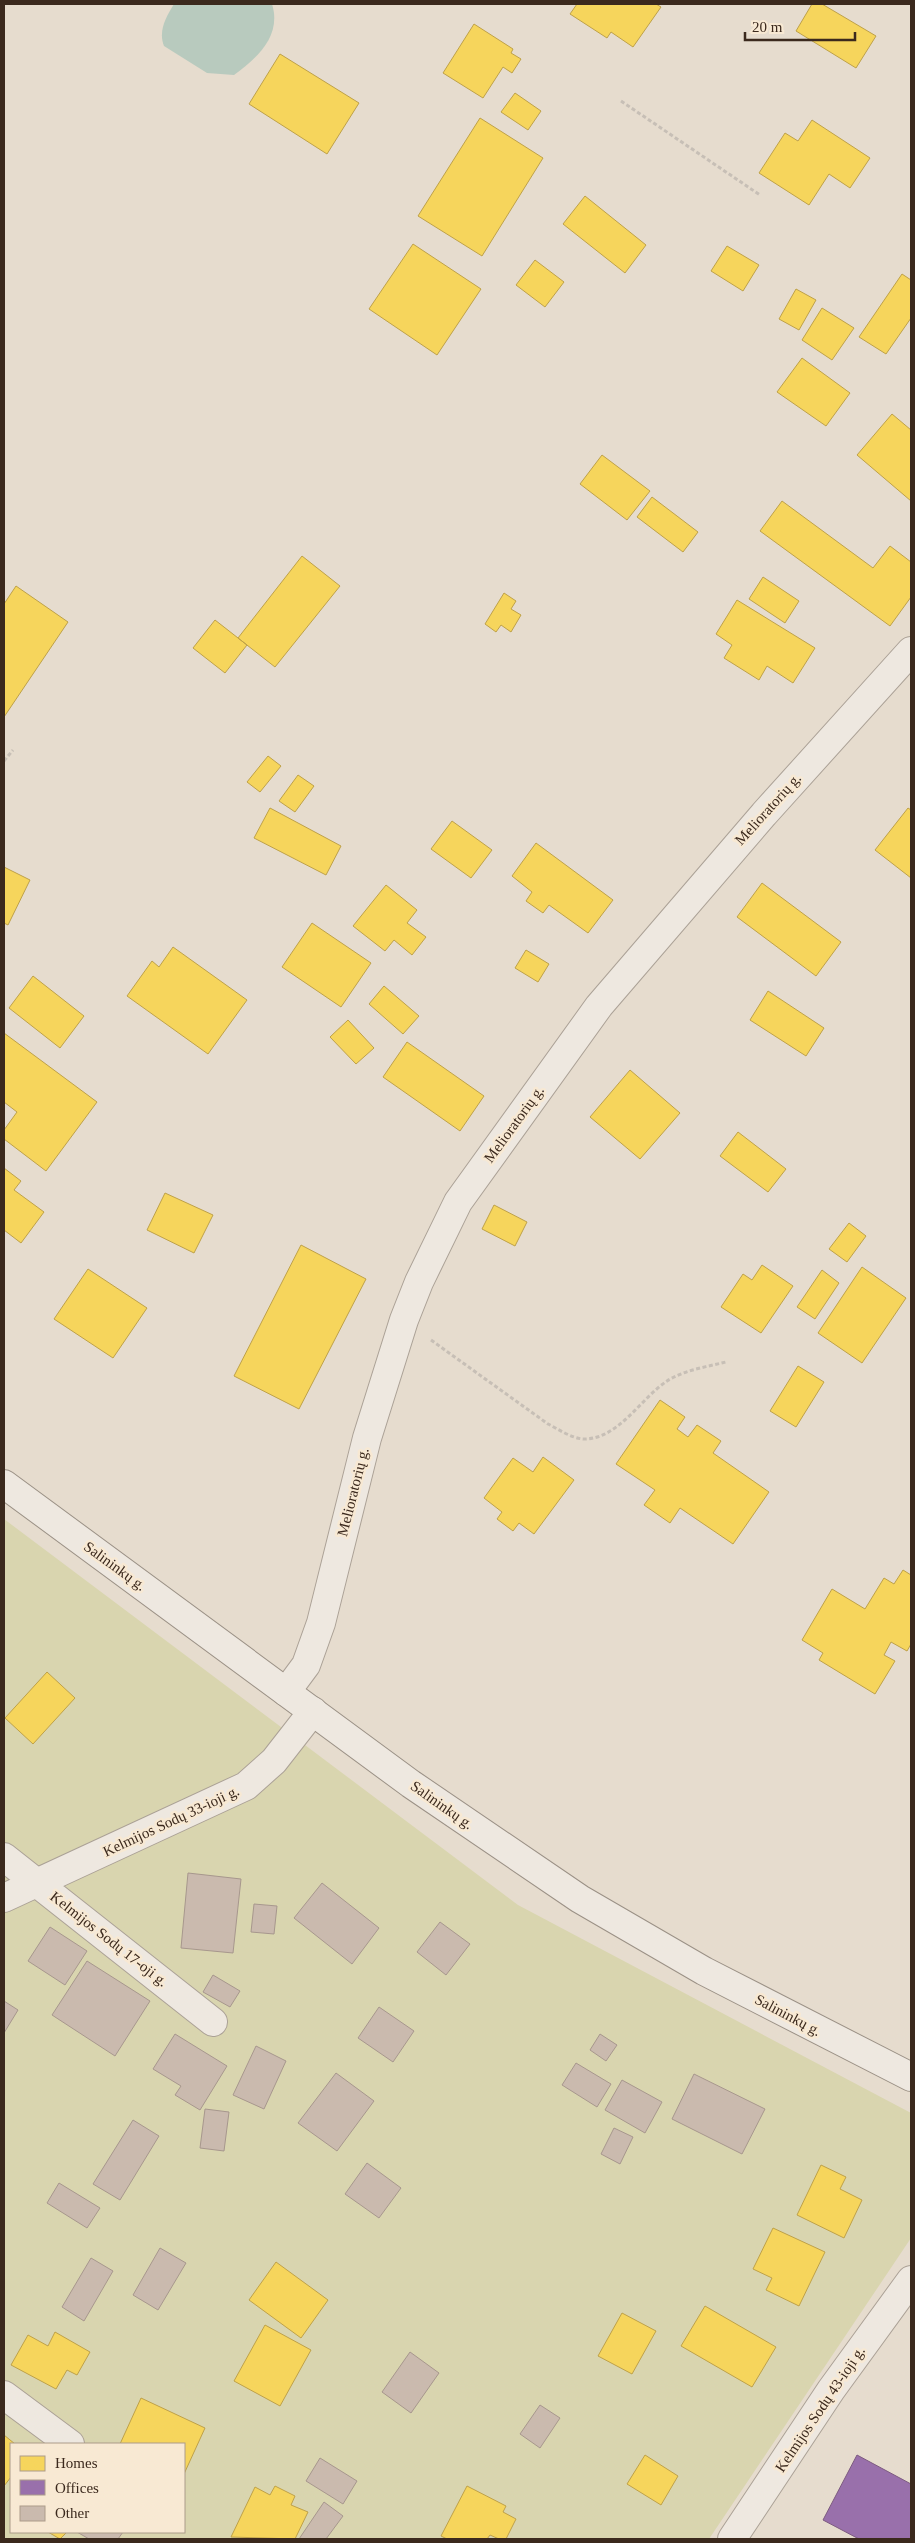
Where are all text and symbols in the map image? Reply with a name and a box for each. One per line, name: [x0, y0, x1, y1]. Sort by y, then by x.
scale bar: [745, 10, 855, 42]
text: 20 m: [752, 19, 783, 35]
street label: Melioratorių g.: [732, 770, 804, 848]
street label: Melioratorių g.: [481, 1083, 547, 1165]
street label: Melioratorių g.: [334, 1446, 372, 1538]
street label: Salininkų g.: [81, 1538, 149, 1594]
street label: Salininkų g.: [408, 1778, 476, 1832]
street label: Kelmijos Sodų 33-ioji g.: [100, 1782, 242, 1860]
street label: Kelmijos Sodų 17-oji g.: [47, 1888, 171, 1990]
street label: Salininkų g.: [752, 1991, 824, 2039]
street label: Kelmijos Sodų 43-ioji g.: [772, 2343, 868, 2475]
legend: [10, 2443, 185, 2533]
text: Homes: [55, 2455, 98, 2471]
text: Offices: [55, 2480, 99, 2496]
text: Other: [55, 2505, 89, 2521]

